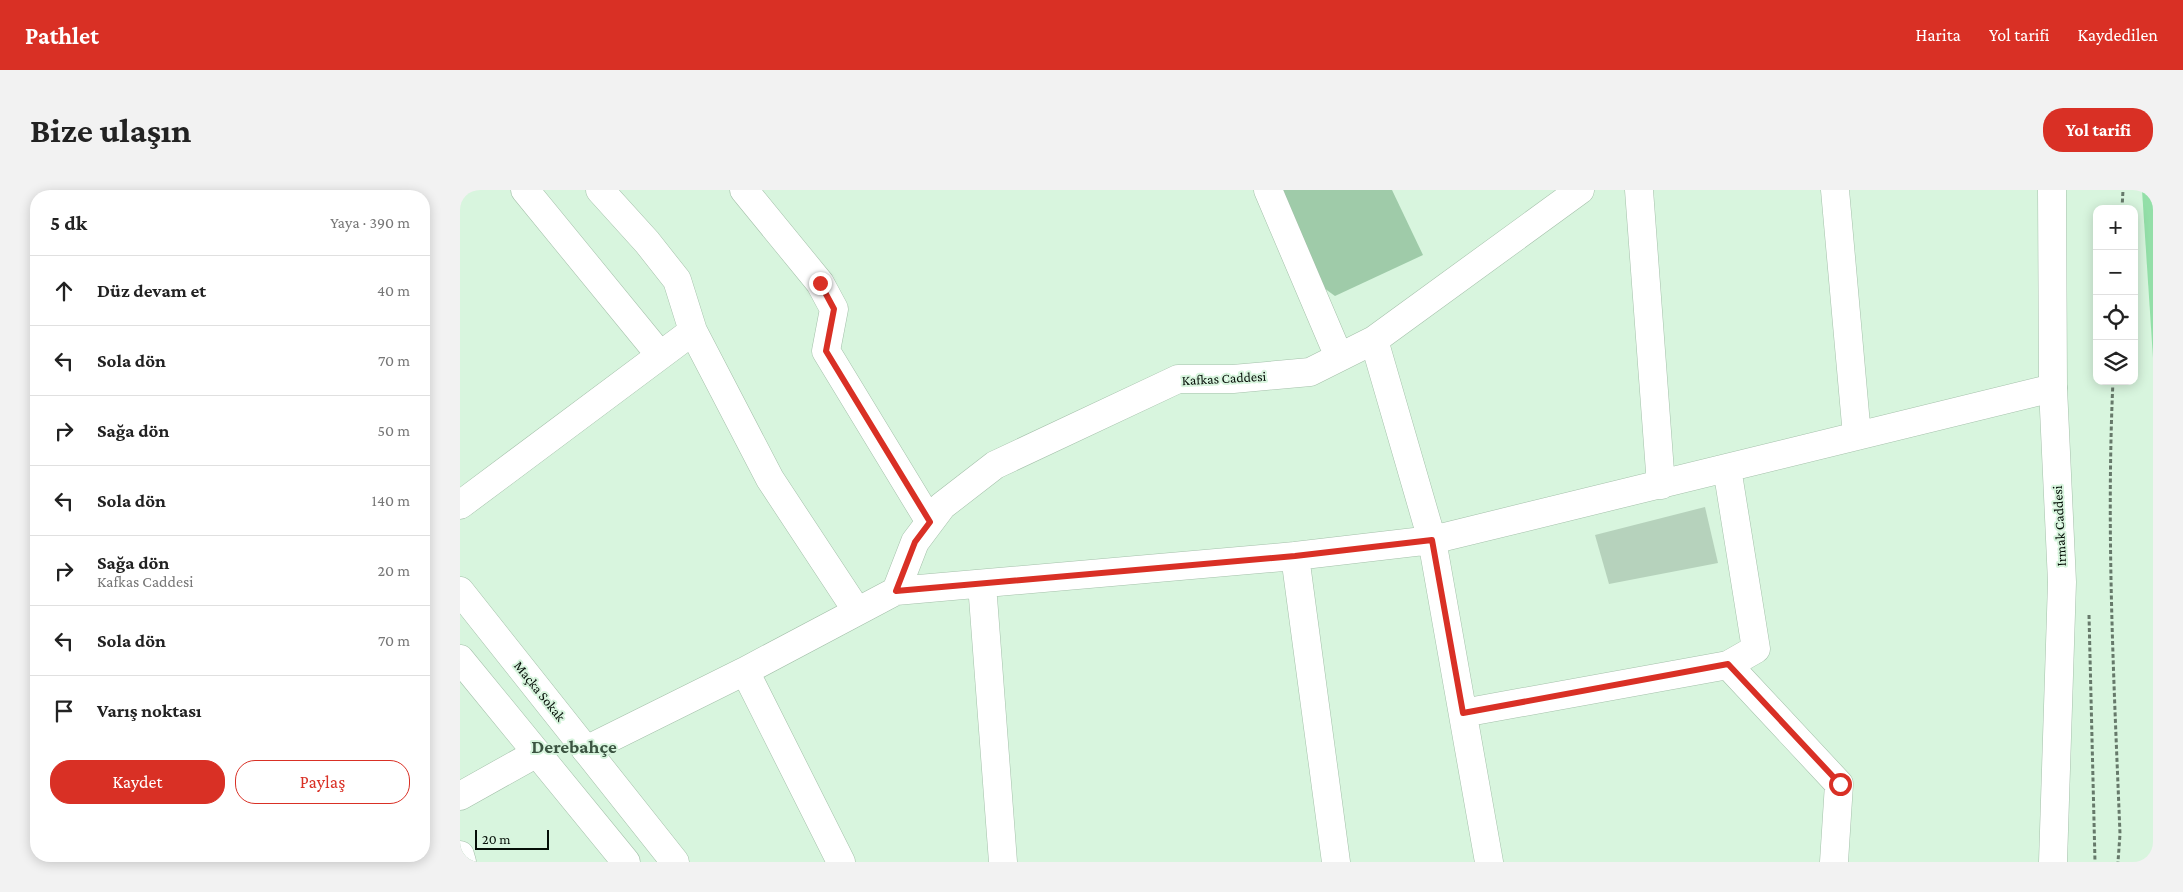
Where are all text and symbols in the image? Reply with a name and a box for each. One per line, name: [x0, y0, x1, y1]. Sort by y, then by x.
text: Pathlet: [25, 22, 99, 49]
text: Harita: [1915, 25, 1961, 45]
text: Yol tarifi: [1989, 25, 2050, 45]
text: Kaydedilen: [2078, 25, 2158, 45]
button: Yol tarifi: [2043, 108, 2153, 152]
text: Bize ulaşın: [30, 111, 191, 150]
map controls: [2093, 205, 2138, 385]
button: +: [2093, 205, 2138, 250]
text: 5 dk: [50, 211, 87, 235]
text: Yaya · 390 m: [330, 214, 410, 231]
button: −: [2093, 250, 2138, 295]
route end: [809, 272, 832, 295]
icon: ahead: [50, 277, 78, 305]
text: Düz devam et: [97, 280, 206, 301]
text: 40 m: [377, 282, 410, 299]
button: locate: [2093, 295, 2138, 340]
button: layers: [2093, 340, 2138, 385]
icon: left: [50, 347, 78, 375]
text: Sola dön: [97, 350, 166, 371]
text: 70 m: [378, 352, 410, 369]
street label: Kafkas Caddesi: [1181, 368, 1267, 388]
icon: right: [50, 417, 78, 445]
text: Sağa dön: [97, 420, 169, 441]
text: 50 m: [378, 422, 410, 439]
street label: Irmak Caddesi: [2049, 485, 2069, 567]
icon: left: [50, 487, 78, 515]
text: Sola dön: [97, 490, 166, 511]
text: 140 m: [372, 492, 410, 509]
text: Sağa dön: [97, 552, 169, 573]
icon: right: [50, 557, 78, 585]
text: 20 m: [377, 562, 410, 579]
text: Kafkas Caddesi: [97, 573, 193, 590]
icon: left: [50, 627, 78, 655]
text: Sola dön: [97, 630, 166, 651]
text: 70 m: [378, 632, 410, 649]
street label: Maçka Sokak: [511, 658, 569, 725]
icon: arrive: [50, 697, 78, 725]
text: Varış noktası: [97, 700, 202, 721]
district label: Derebahçe: [531, 736, 617, 757]
button: Kaydet: [50, 760, 225, 804]
button: Paylaş: [235, 760, 410, 804]
route start: [1829, 773, 1852, 796]
scale bar: [475, 827, 549, 850]
text: 20 m: [482, 831, 510, 847]

